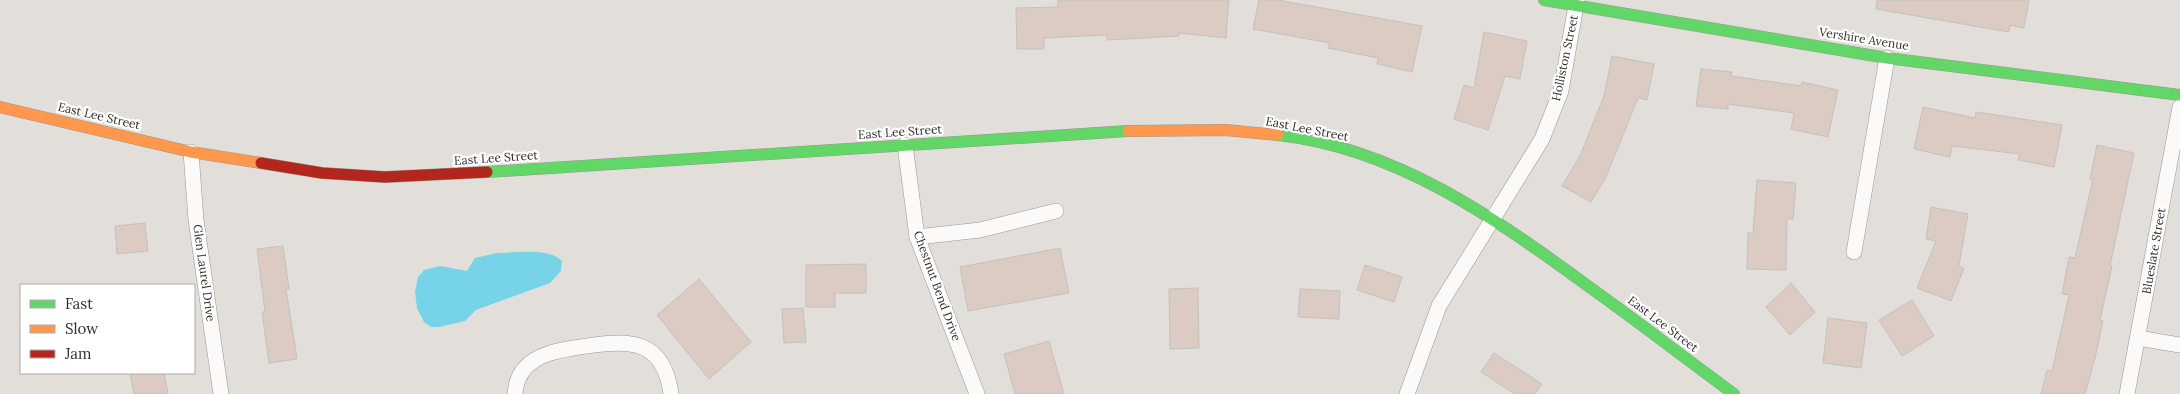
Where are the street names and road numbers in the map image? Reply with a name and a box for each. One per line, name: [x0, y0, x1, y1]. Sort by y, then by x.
street label: Holliston Street: [1548, 13, 1581, 102]
street label: Vershire Avenue: [1817, 24, 1911, 53]
street label: East Lee Street: [56, 99, 142, 132]
street label: East Lee Street: [1264, 113, 1350, 144]
street label: East Lee Street: [858, 121, 943, 142]
street label: East Lee Street: [454, 147, 539, 168]
street label: Blueslate Street: [2139, 206, 2169, 295]
street label: Glen Laurel Drive: [190, 223, 219, 323]
street label: Chestnut Bend Drive: [911, 229, 965, 343]
street label: East Lee Street: [1625, 292, 1702, 355]

